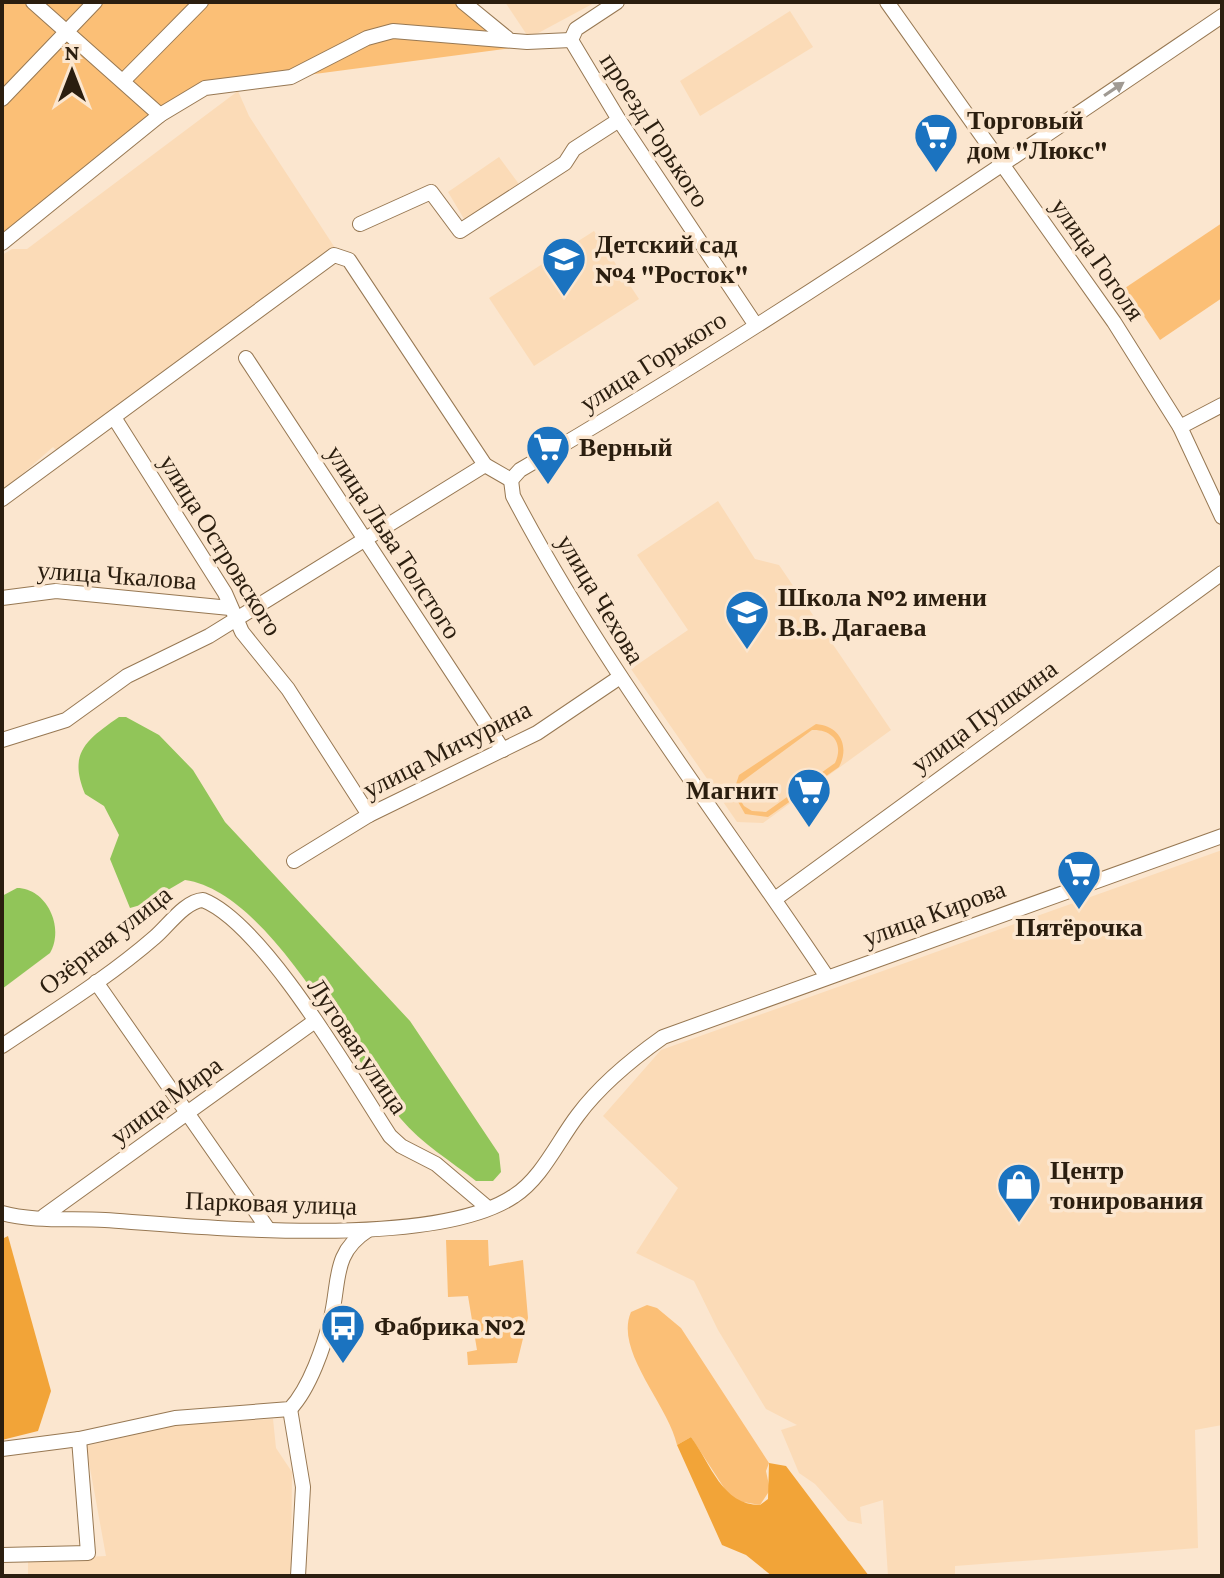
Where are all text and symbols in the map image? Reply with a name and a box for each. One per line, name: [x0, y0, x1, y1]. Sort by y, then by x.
north arrow: [32, 32, 112, 112]
text: N: [65, 40, 80, 65]
street label: проезд Горького: [594, 48, 715, 213]
one-way arrow: [1104, 82, 1125, 97]
place label: Торговый дом "Люкс": [967, 106, 1108, 165]
supermarket icon: Торговый дом "Люкс": [912, 111, 960, 174]
street label: улица Гоголя: [1045, 193, 1150, 326]
place label: Детский сад №4 "Росток": [595, 230, 748, 289]
school or university icon: Детский сад №4 "Росток": [540, 235, 588, 298]
street label: улица Горького: [575, 305, 732, 418]
supermarket icon: Верный: [524, 423, 572, 486]
place label: Верный: [579, 433, 673, 462]
street label: улица Льва Толстого: [320, 440, 467, 645]
street label: улица Островского: [153, 449, 288, 641]
street label: улица Чехова: [551, 529, 651, 670]
street label: улица Чкалова: [36, 555, 198, 596]
place label: Школа №2 имени В.В. Дагаева: [778, 583, 987, 642]
school or university icon: Школа №2 имени В.В. Дагаева: [723, 588, 771, 651]
street label: улица Пушкина: [906, 654, 1063, 779]
street label: улица Мичурина: [358, 694, 536, 804]
supermarket icon: Магнит: [785, 766, 833, 829]
place label: Магнит: [686, 776, 778, 805]
supermarket icon: Пятёрочка: [1055, 848, 1103, 911]
street label: улица Кирова: [859, 874, 1010, 953]
street label: Озёрная улица: [33, 879, 178, 1001]
place label: Пятёрочка: [1015, 913, 1143, 942]
street label: Луговая улица: [302, 973, 414, 1120]
street label: улица Мира: [105, 1050, 228, 1151]
place label: Центр тонирования: [1050, 1156, 1203, 1215]
shop icon: Центр тонирования: [995, 1161, 1043, 1224]
street label: Парковая улица: [184, 1186, 358, 1221]
bus stop icon: Фабрика №2: [319, 1302, 367, 1365]
place label: Фабрика №2: [374, 1312, 526, 1341]

